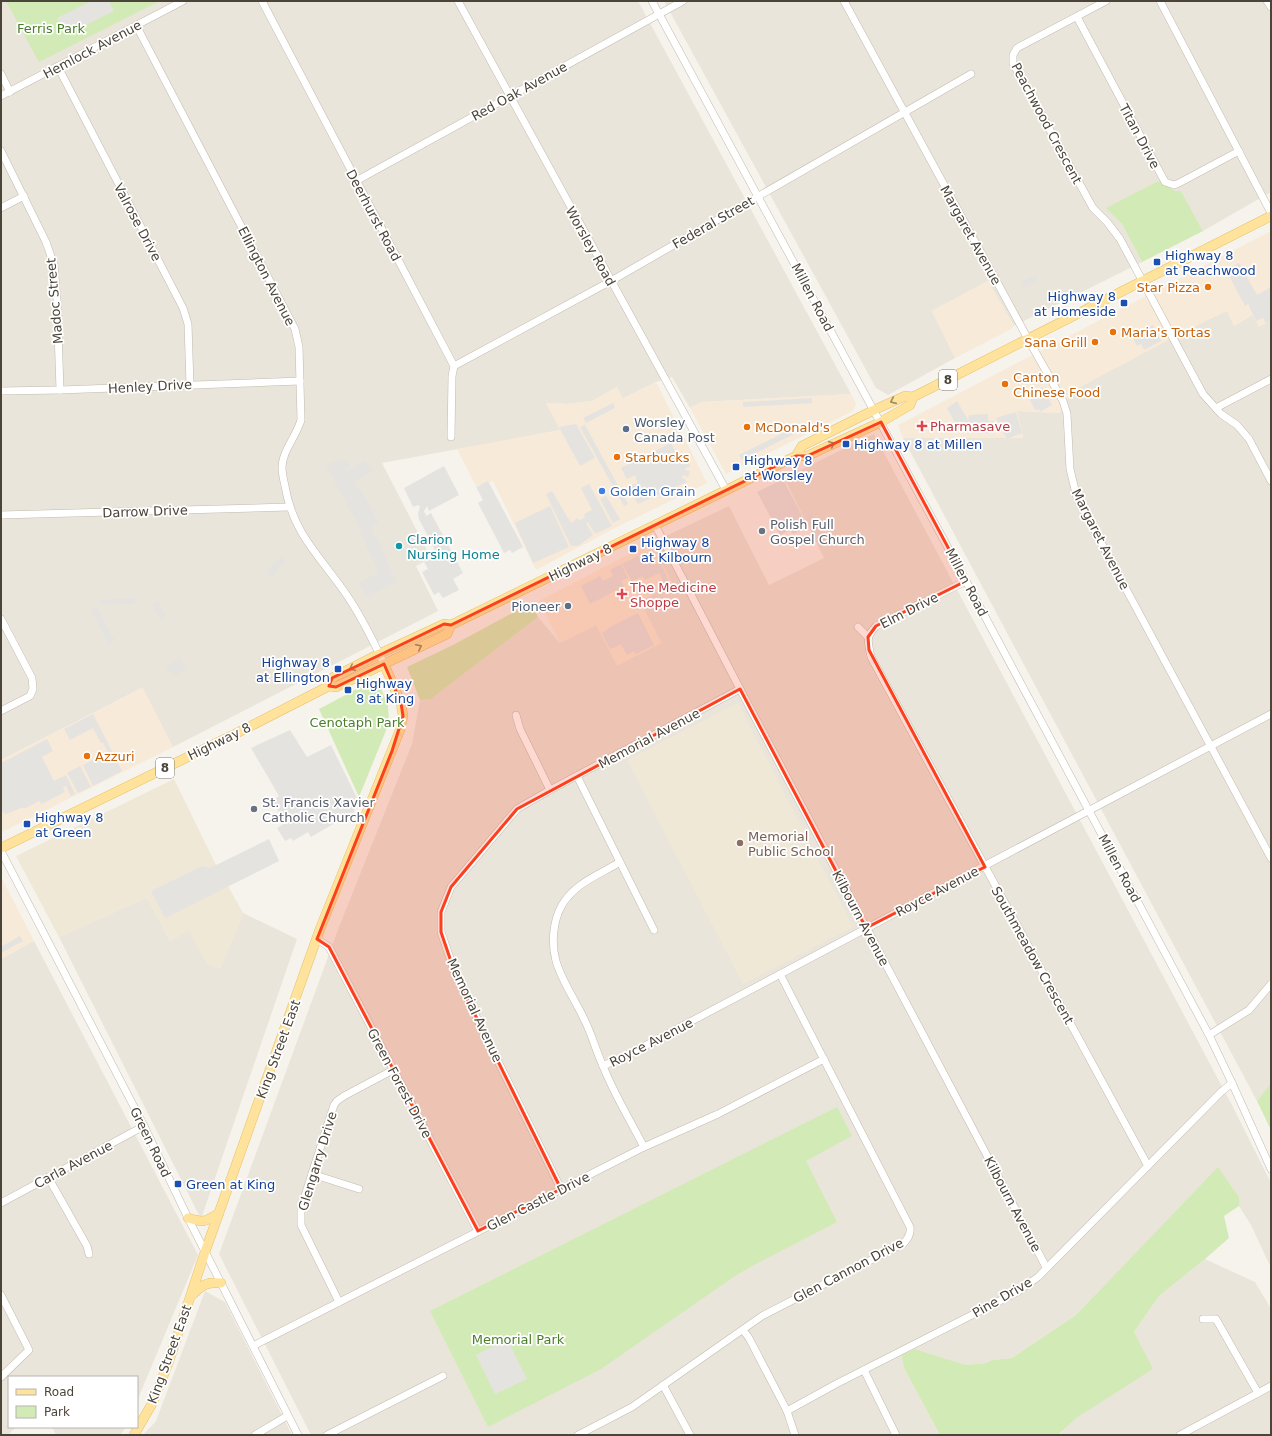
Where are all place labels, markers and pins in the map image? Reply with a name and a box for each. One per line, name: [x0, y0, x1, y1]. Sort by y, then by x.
place label: Highway 8 at Peachwood: [1165, 248, 1256, 278]
marker: Highway 8 at Peachwood: [1152, 257, 1162, 267]
place label: Star Pizza: [1136, 280, 1200, 295]
marker: Star Pizza: [1203, 282, 1213, 292]
place label: Highway 8 at Homeside: [1034, 289, 1116, 319]
marker: Highway 8 at Homeside: [1119, 298, 1129, 308]
place label: Maria's Tortas: [1121, 325, 1211, 340]
marker: Maria's Tortas: [1108, 327, 1118, 337]
place label: Sana Grill: [1024, 335, 1087, 350]
marker: Sana Grill: [1090, 337, 1100, 347]
place label: Canton Chinese Food: [1013, 370, 1100, 400]
marker: Canton Chinese Food: [1000, 379, 1010, 389]
place label: Worsley Canada Post: [634, 415, 715, 445]
place label: Pharmasave: [930, 419, 1010, 434]
place label: McDonald's: [755, 420, 830, 435]
marker: Pharmasave: [917, 421, 927, 431]
marker: McDonald's: [742, 422, 752, 432]
marker: Worsley Canada Post: [621, 424, 631, 434]
place label: Highway 8 at Millen: [854, 437, 982, 452]
marker: Highway 8 at Millen: [841, 439, 851, 449]
place label: Starbucks: [625, 450, 690, 465]
marker: Starbucks: [612, 452, 622, 462]
place label: Highway 8 at Worsley: [744, 453, 813, 483]
marker: Highway 8 at Worsley: [731, 462, 741, 472]
place label: Golden Grain: [610, 484, 696, 499]
marker: Golden Grain: [597, 486, 607, 496]
place label: Polish Full Gospel Church: [770, 517, 865, 547]
marker: Polish Full Gospel Church: [757, 526, 767, 536]
place label: Clarion Nursing Home: [407, 532, 500, 562]
place label: Highway 8 at Kilbourn: [641, 535, 712, 565]
marker: Clarion Nursing Home: [394, 541, 404, 551]
marker: Highway 8 at Kilbourn: [628, 544, 638, 554]
place label: The Medicine Shoppe: [629, 580, 716, 610]
marker: The Medicine Shoppe: [617, 589, 627, 599]
place label: Pioneer: [511, 599, 561, 614]
marker: Pioneer: [563, 601, 573, 611]
place label: Highway 8 at Ellington: [256, 655, 330, 685]
marker: Highway 8 at Ellington: [333, 664, 343, 674]
place label: Highway 8 at King: [356, 676, 414, 706]
marker: Highway 8 at King: [343, 685, 353, 695]
place label: Azzuri: [95, 749, 135, 764]
marker: Azzuri: [82, 751, 92, 761]
place label: St. Francis Xavier Catholic Church: [262, 795, 376, 825]
marker: St. Francis Xavier Catholic Church: [249, 804, 259, 814]
place label: Highway 8 at Green: [35, 810, 104, 840]
marker: Highway 8 at Green: [22, 819, 32, 829]
place label: Memorial Public School: [748, 829, 834, 859]
marker: Memorial Public School: [735, 838, 745, 848]
place label: Green at King: [186, 1177, 275, 1192]
marker: Green at King: [173, 1179, 183, 1189]

